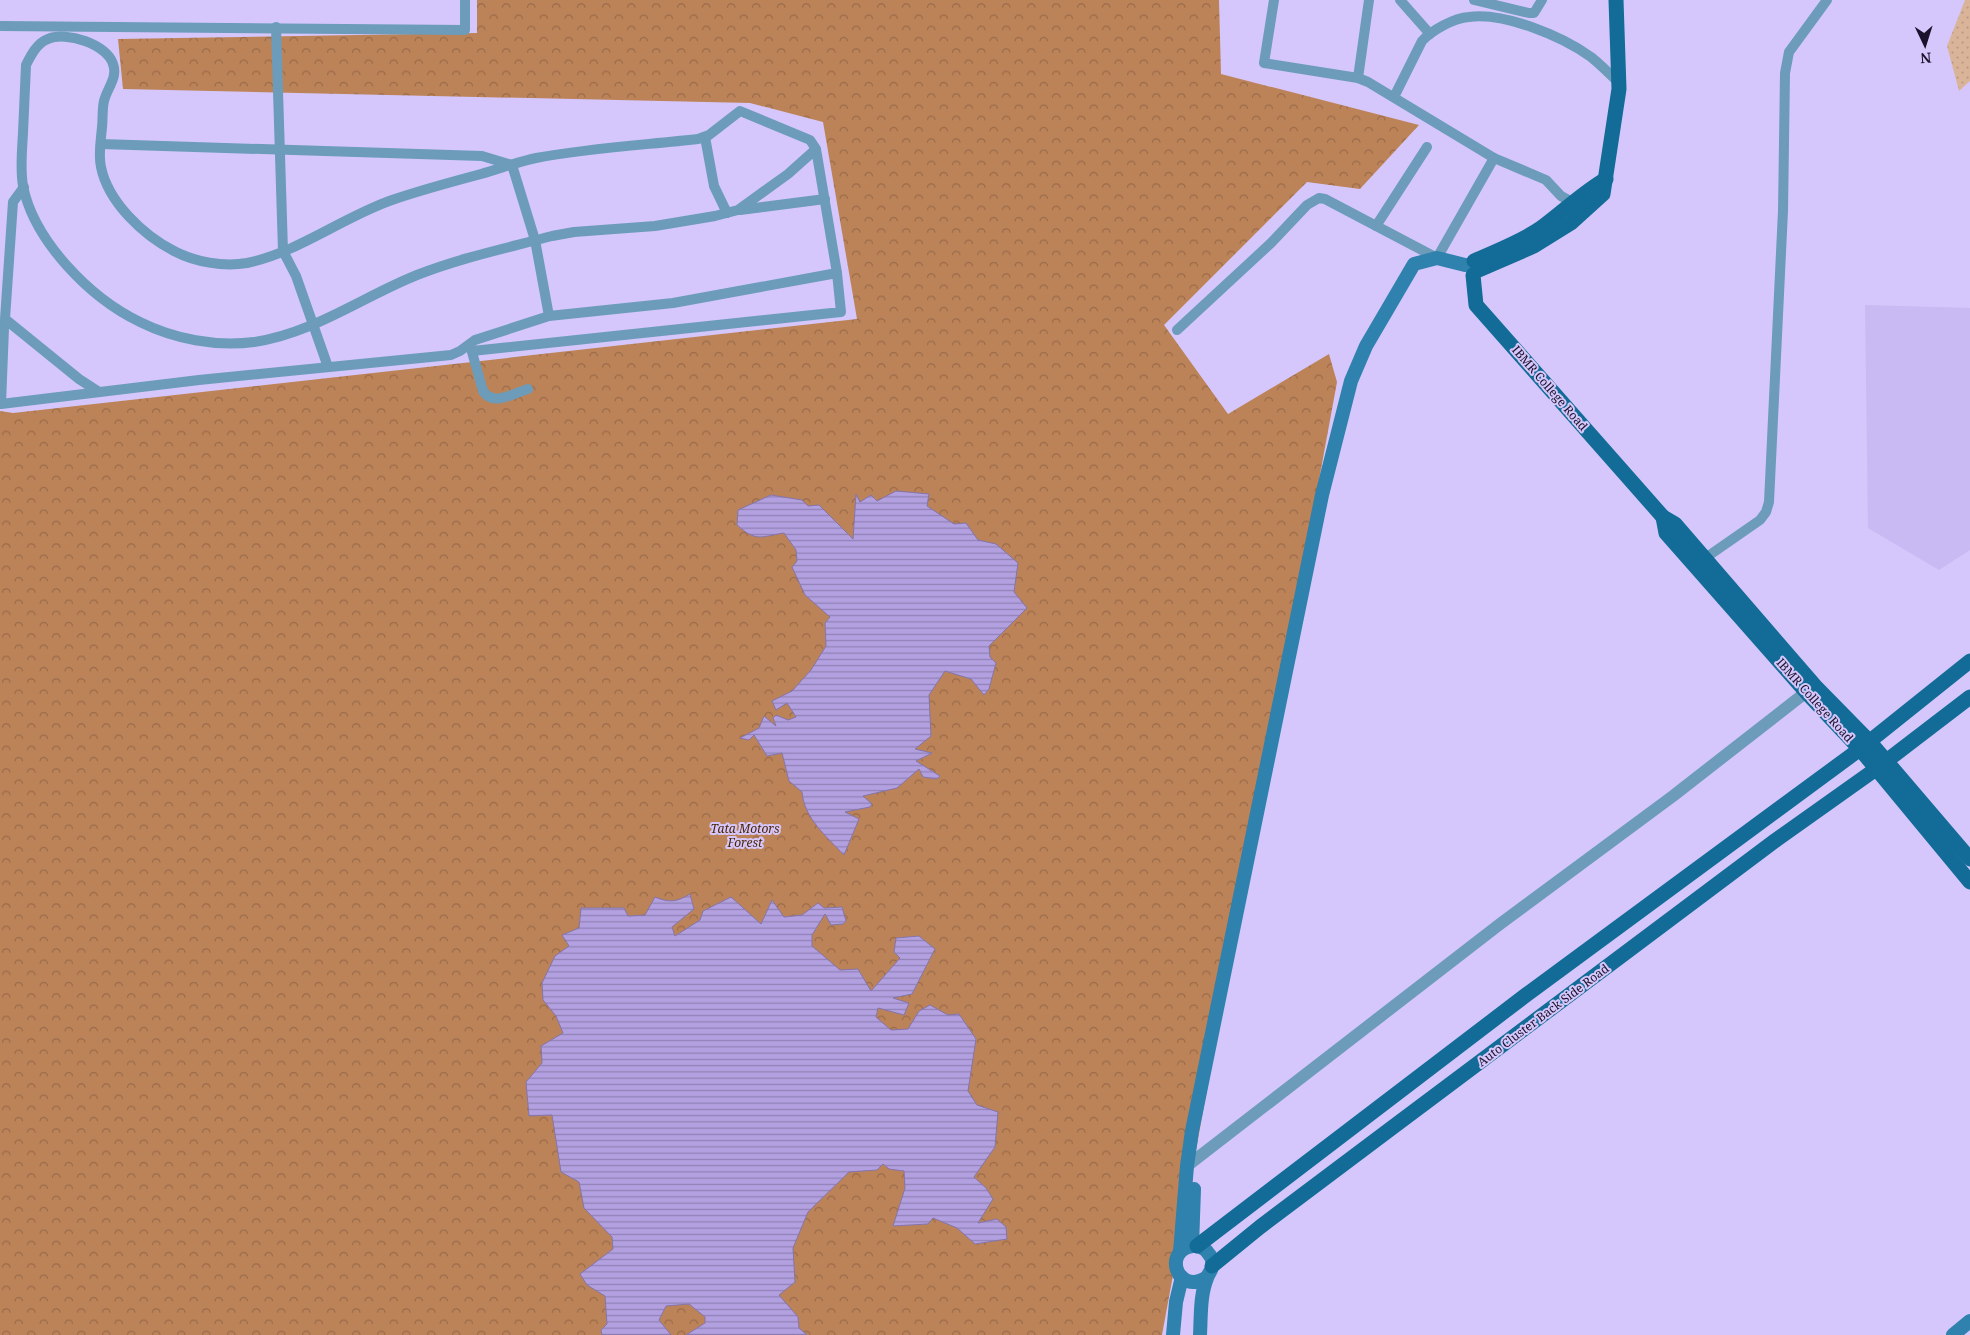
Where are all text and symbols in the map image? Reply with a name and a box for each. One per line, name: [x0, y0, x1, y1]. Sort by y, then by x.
north arrow: [1900, 20, 1950, 70]
text: N: [1920, 49, 1932, 68]
street label: IBMR College Road: [1508, 342, 1592, 435]
street label: IBMR College Road: [1773, 654, 1858, 746]
park label: Tata Motors Forest: [710, 820, 780, 851]
street label: Auto Cluster Back Side Road: [1474, 960, 1613, 1070]

